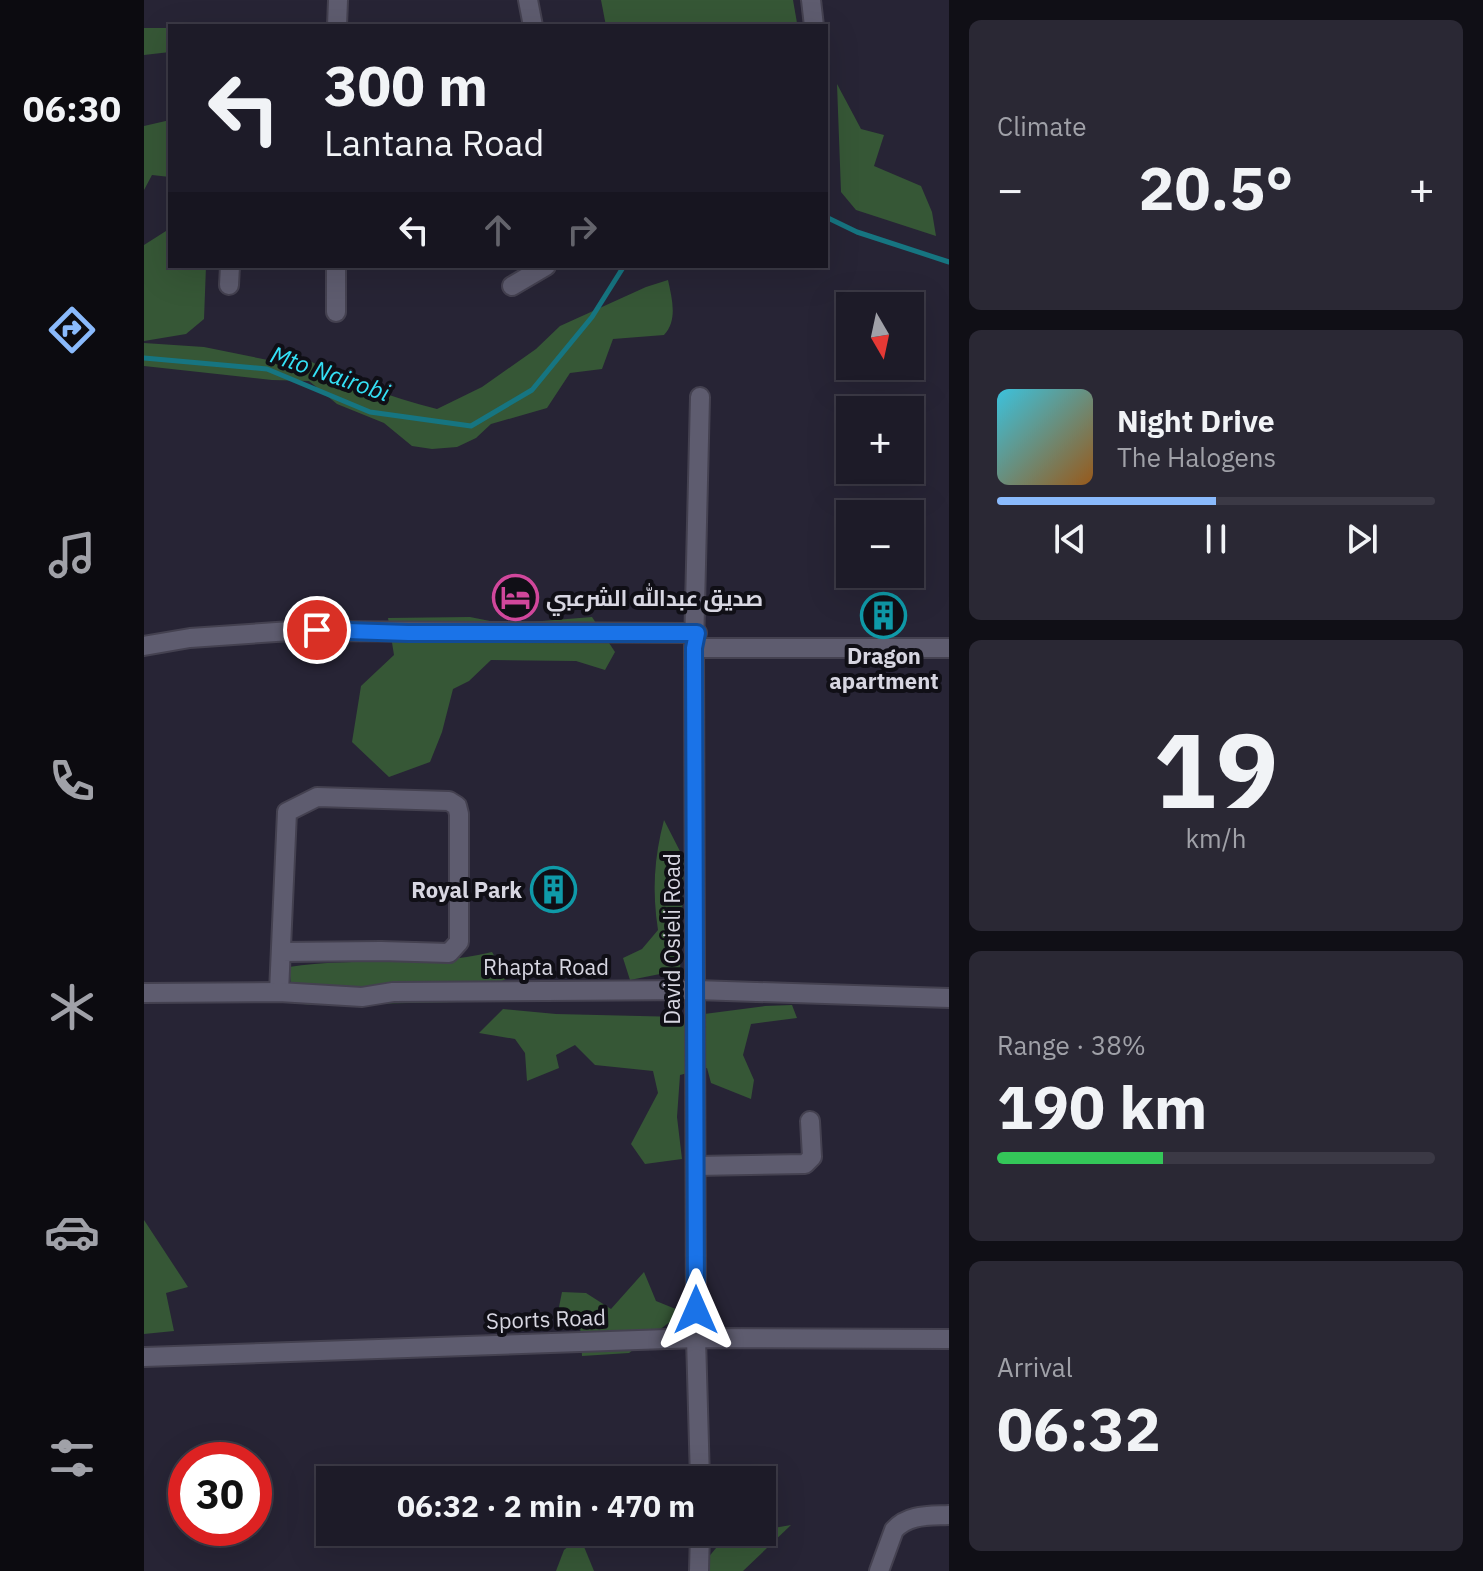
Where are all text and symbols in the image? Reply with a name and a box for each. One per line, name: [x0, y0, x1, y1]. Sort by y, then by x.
text: 300 m: [324, 49, 488, 121]
icon: left: [192, 56, 296, 160]
text: 06:30: [23, 85, 121, 132]
text: Climate: [997, 109, 1087, 143]
text: Lantana Road: [324, 119, 544, 166]
text: 20.5°: [1139, 148, 1293, 227]
text: −: [997, 160, 1023, 217]
text: +: [1409, 160, 1435, 217]
icon: left: [392, 208, 436, 252]
icon: ahead: [476, 208, 520, 252]
icon: right: [560, 208, 604, 252]
north arrow: [836, 292, 924, 380]
map controls: [836, 292, 924, 588]
icon: directions: [44, 302, 100, 358]
water label: Mto Nairobi: [267, 338, 395, 409]
button: +: [836, 396, 924, 484]
text: Night Drive: [1117, 401, 1275, 440]
text: The Halogens: [1117, 440, 1276, 474]
button: −: [836, 500, 924, 588]
icon: previous: [1048, 517, 1092, 561]
icon: pause: [1194, 517, 1238, 561]
icon: next: [1340, 517, 1384, 561]
icon: music: [44, 527, 100, 583]
hotel icon: صديق عبدالله الشرعبي: [491, 574, 539, 622]
place label: صديق عبدالله الشرعبي: [546, 583, 763, 616]
building icon: Dragon apartment: [860, 591, 908, 639]
pin: [283, 596, 351, 664]
icon: arrive: [295, 608, 339, 652]
place label: Dragon apartment: [829, 641, 939, 695]
text: 19: [1154, 701, 1278, 837]
icon: phone: [44, 753, 100, 809]
text: km/h: [1185, 821, 1247, 855]
street label: David Osieli Road: [657, 853, 686, 1025]
building icon: Royal Park: [529, 866, 577, 914]
place label: Royal Park: [411, 875, 522, 904]
street label: Rhapta Road: [483, 952, 609, 981]
icon: climate: [44, 979, 100, 1035]
text: Range · 38%: [997, 1028, 1146, 1062]
text: 190 km: [997, 1067, 1207, 1146]
icon: car: [44, 1204, 100, 1260]
position arrow: [654, 1268, 738, 1352]
street label: Sports Road: [485, 1302, 607, 1335]
text: Arrival: [997, 1350, 1073, 1384]
text: 06:32: [997, 1389, 1161, 1468]
icon: filters: [44, 1430, 100, 1486]
speed limit sign: 30: [168, 1442, 272, 1546]
text: 06:32 · 2 min · 470 m: [397, 1486, 695, 1525]

